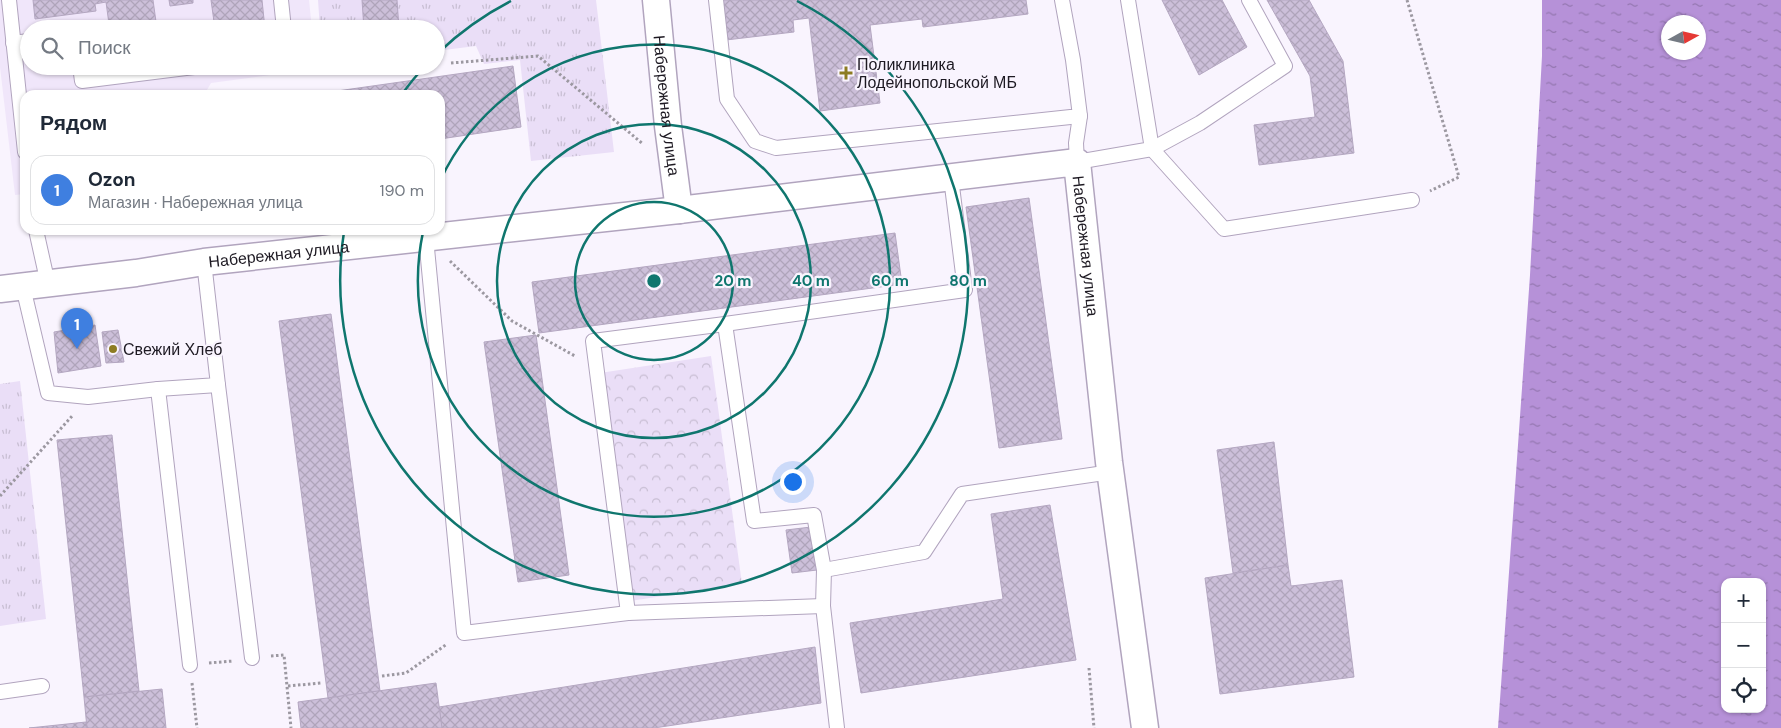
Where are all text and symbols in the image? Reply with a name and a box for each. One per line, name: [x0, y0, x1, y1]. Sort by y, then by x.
north arrow: [1661, 15, 1706, 60]
search box: [20, 20, 445, 75]
icon: search: [38, 34, 66, 62]
street label: Набережная улица: [649, 34, 685, 177]
text: Поиск: [78, 35, 131, 60]
place label: Поликлиника Лодейнопольской МБ: [857, 54, 1017, 93]
marker: Поликлиника Лодейнопольской МБ: [839, 66, 853, 80]
text: Рядом: [40, 109, 107, 137]
text: Ozon: [88, 167, 136, 192]
street label: Набережная улица: [1068, 175, 1104, 317]
text: 1: [54, 180, 60, 201]
text: 190 m: [380, 180, 424, 201]
text: Магазин · Набережная улица: [88, 192, 303, 213]
street label: Набережная улица: [207, 236, 350, 272]
text: 20 m: [715, 271, 751, 291]
text: 40 m: [792, 271, 830, 291]
text: 60 m: [871, 271, 909, 291]
text: 80 m: [949, 271, 987, 291]
centre of rings: [645, 272, 663, 290]
pin: 1: [61, 308, 93, 349]
place label: Свежий Хлеб: [123, 339, 222, 360]
marker: Свежий Хлеб: [107, 343, 119, 355]
your location: [780, 469, 806, 495]
map controls: [1721, 578, 1766, 713]
button: +: [1721, 578, 1766, 623]
button: −: [1721, 623, 1766, 668]
button: locate: [1721, 668, 1766, 713]

